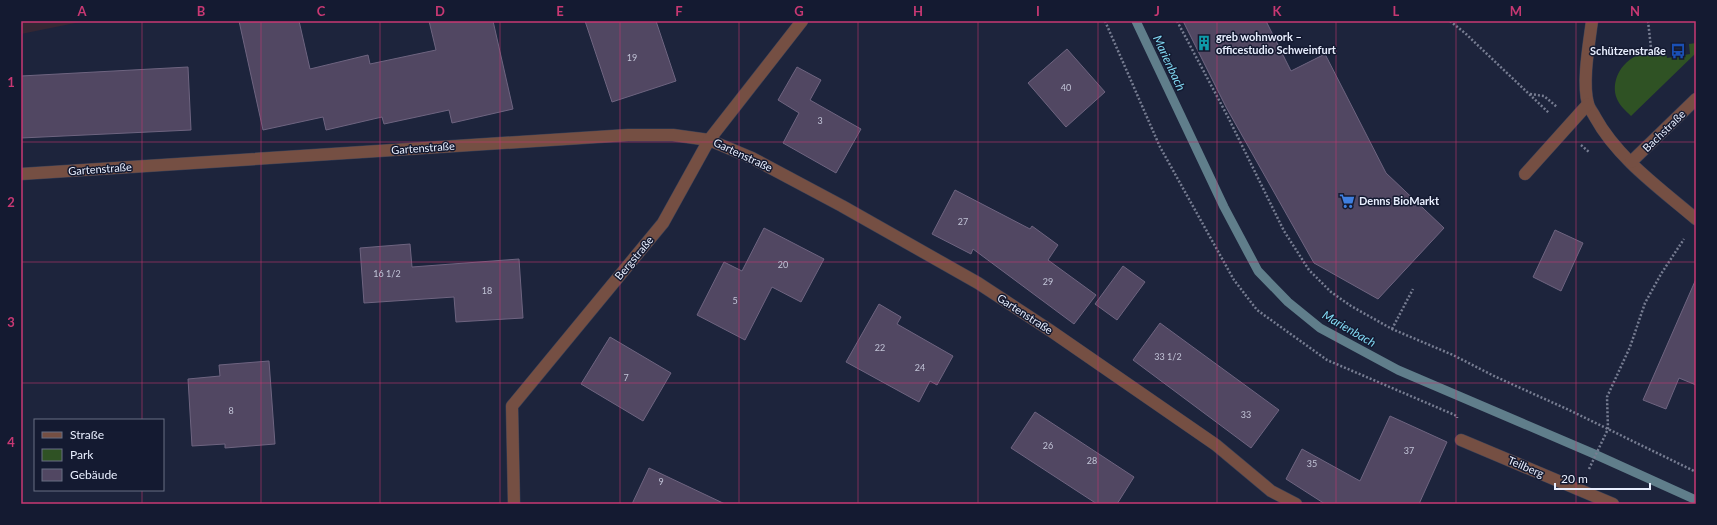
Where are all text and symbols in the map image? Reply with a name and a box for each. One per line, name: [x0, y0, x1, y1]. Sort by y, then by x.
text: A: [76, 3, 87, 19]
text: B: [197, 3, 206, 19]
text: C: [317, 3, 326, 19]
text: D: [435, 3, 445, 19]
text: E: [556, 3, 564, 19]
text: F: [675, 3, 683, 19]
text: G: [794, 3, 804, 19]
text: H: [913, 3, 923, 19]
text: I: [1036, 3, 1040, 19]
text: J: [1154, 3, 1160, 19]
text: K: [1273, 3, 1283, 19]
text: L: [1393, 3, 1400, 19]
text: M: [1510, 3, 1522, 19]
text: N: [1630, 3, 1640, 19]
place label: greb wohnwork – officestudio Schweinfurt: [1216, 30, 1337, 56]
water label: Marienbach: [1150, 33, 1189, 93]
building icon: greb wohnwork – officestudio Schweinfurt: [1195, 34, 1213, 52]
bus stop icon: Schützenstraße: [1669, 42, 1687, 60]
place label: Schützenstraße: [1590, 44, 1666, 57]
house number: 19: [627, 52, 637, 63]
text: 1: [7, 74, 15, 90]
house number: 40: [1061, 82, 1071, 93]
street label: Bachstraße: [1640, 107, 1688, 154]
house number: 3: [817, 115, 823, 126]
street label: Gartenstraße: [712, 135, 775, 174]
street label: Gartenstraße: [391, 139, 455, 156]
street label: Gartenstraße: [68, 160, 132, 177]
supermarket icon: Denns BioMarkt: [1338, 192, 1356, 210]
text: 2: [7, 194, 15, 210]
place label: Denns BioMarkt: [1359, 194, 1440, 207]
house number: 27: [958, 216, 968, 227]
street label: Bergstraße: [612, 233, 656, 282]
house number: 20: [778, 259, 788, 270]
house number: 16 1/2: [373, 268, 401, 279]
house number: 29: [1043, 276, 1053, 287]
house number: 18: [482, 285, 492, 296]
street label: Gartenstraße: [995, 291, 1056, 336]
house number: 5: [732, 295, 738, 306]
water label: Marienbach: [1320, 307, 1379, 350]
text: 3: [7, 314, 15, 330]
house number: 22: [875, 342, 885, 353]
house number: 33 1/2: [1154, 351, 1182, 362]
house number: 24: [915, 362, 925, 373]
house number: 7: [623, 372, 629, 383]
house number: 8: [228, 405, 234, 416]
house number: 33: [1241, 409, 1251, 420]
legend: [34, 419, 164, 491]
text: Straße: [70, 427, 104, 442]
text: 4: [7, 434, 15, 450]
house number: 26: [1043, 440, 1053, 451]
house number: 37: [1404, 445, 1414, 456]
text: Park: [70, 447, 94, 462]
street label: Teilberg: [1506, 453, 1546, 480]
house number: 28: [1087, 455, 1097, 466]
house number: 35: [1307, 458, 1317, 469]
scale bar: [1555, 465, 1650, 491]
text: Gebäude: [70, 467, 117, 482]
text: 20 m: [1561, 471, 1588, 486]
house number: 9: [658, 476, 664, 487]

